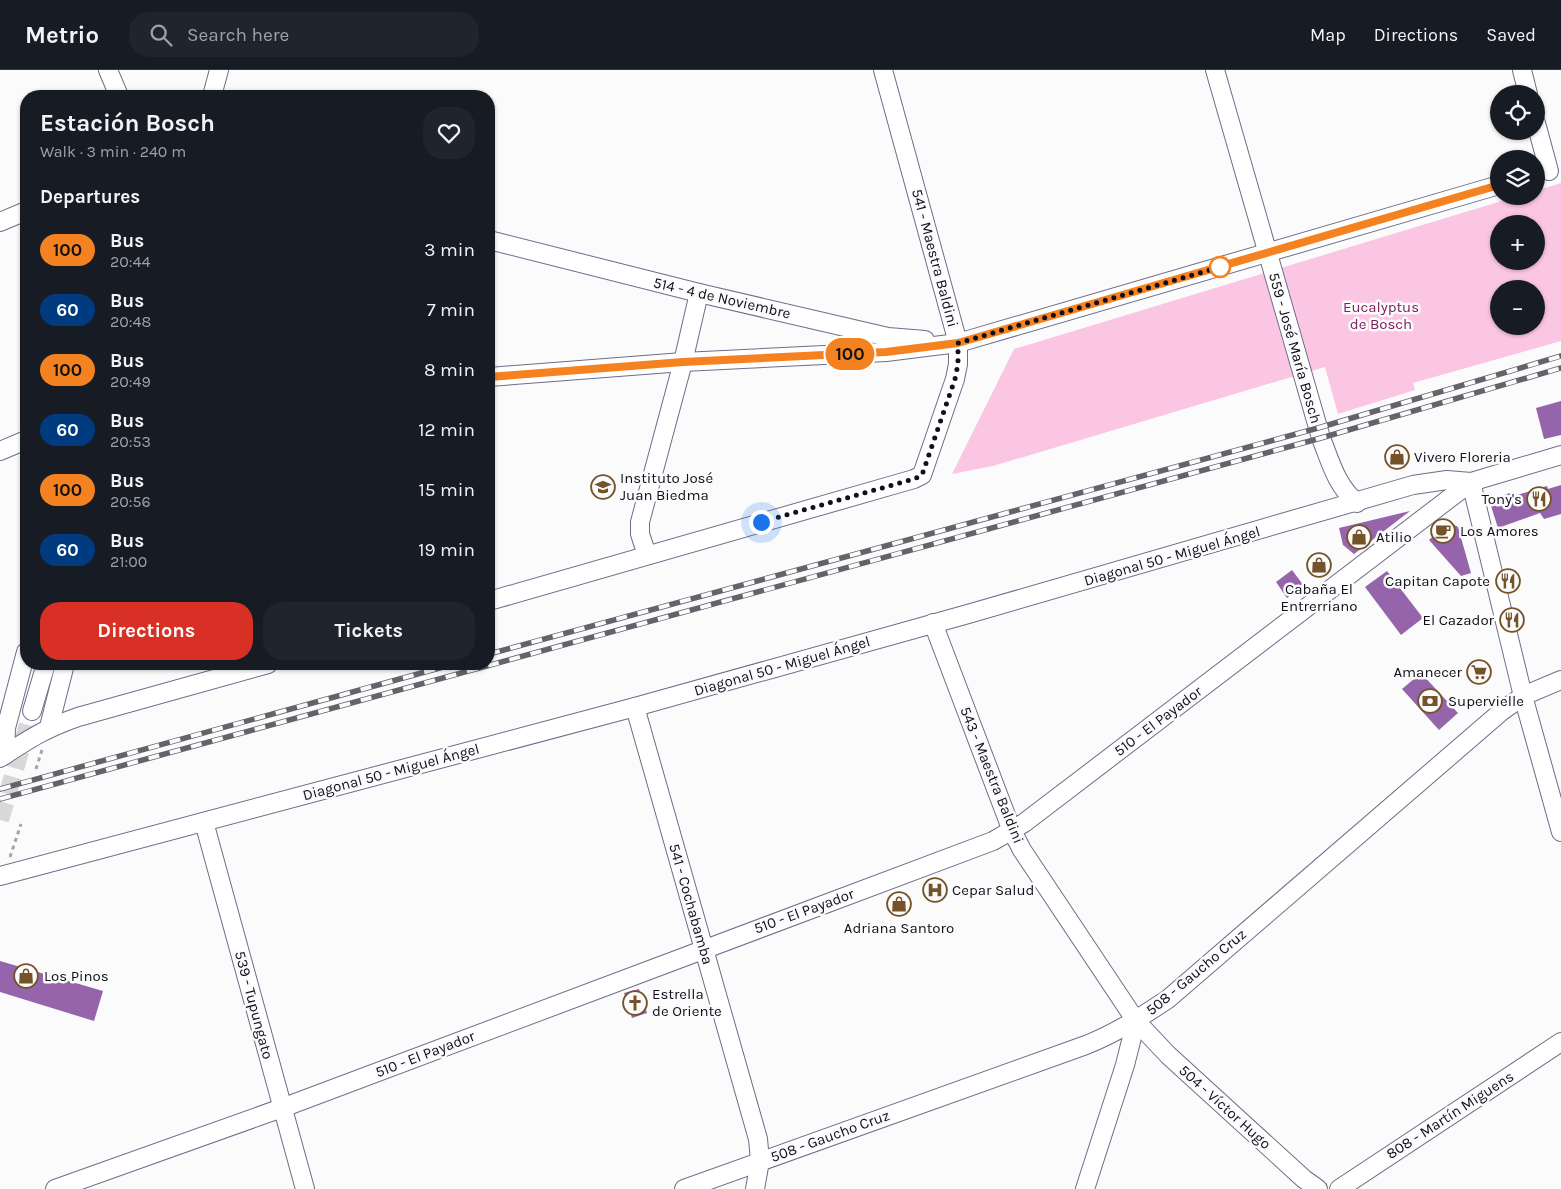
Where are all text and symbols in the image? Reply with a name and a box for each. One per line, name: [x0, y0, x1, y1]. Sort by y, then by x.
search box: [129, 12, 479, 57]
text: Metrio: [25, 21, 99, 49]
icon: search: [147, 21, 175, 49]
text: Search here: [187, 24, 289, 46]
text: Map: [1310, 24, 1346, 46]
text: Directions: [1374, 24, 1458, 46]
text: Saved: [1486, 24, 1536, 46]
map controls: [1490, 85, 1545, 335]
button: locate: [1490, 85, 1545, 140]
button: heart: [423, 107, 475, 159]
text: Estación Bosch: [40, 109, 215, 137]
text: Walk · 3 min · 240 m: [40, 142, 186, 161]
button: layers: [1490, 150, 1545, 205]
text: Departures: [40, 186, 140, 208]
street label: 541 - Maestra Baldini: [908, 187, 962, 329]
button: +: [1490, 215, 1545, 270]
text: Bus: [110, 230, 144, 252]
text: 100: [53, 239, 82, 261]
text: 3 min: [424, 239, 475, 261]
text: 20:44: [110, 252, 150, 271]
unlabelled marker: [1209, 256, 1231, 278]
street label: 559 - José María Bosch: [1265, 270, 1325, 426]
street label: 514 - 4 de Noviembre: [652, 273, 792, 323]
button: −: [1490, 280, 1545, 335]
text: Bus: [110, 290, 144, 312]
park label: Eucalyptus de Bosch: [1343, 298, 1419, 333]
text: 60: [56, 299, 79, 321]
text: 7 min: [427, 299, 475, 321]
text: 20:48: [110, 312, 151, 331]
line badge: 100: [821, 338, 879, 370]
text: 100: [835, 343, 865, 365]
text: Bus: [110, 350, 144, 372]
text: 100: [53, 359, 82, 381]
text: 8 min: [424, 359, 475, 381]
text: 20:49: [110, 372, 151, 391]
text: Bus: [110, 410, 144, 432]
text: 60: [56, 419, 79, 441]
text: 12 min: [418, 419, 475, 441]
text: 20:53: [110, 432, 151, 451]
shop icon: Vivero Floreria: [1384, 444, 1410, 470]
place label: Vivero Floreria: [1414, 448, 1511, 466]
place label: Instituto José Juan Biedma: [620, 469, 713, 504]
text: Bus: [110, 470, 144, 492]
school or university icon: Instituto José Juan Biedma: [590, 474, 616, 500]
text: 100: [53, 479, 82, 501]
text: 15 min: [419, 479, 475, 501]
restaurant icon: Tony's: [1526, 486, 1552, 512]
place label: Tony's: [1482, 490, 1522, 508]
text: 20:56: [110, 492, 151, 511]
your location: [749, 510, 774, 535]
cafe icon: Los Amores: [1430, 518, 1456, 544]
street label: Diagonal 50 - Miguel Ángel: [1082, 522, 1262, 590]
place label: Los Amores: [1460, 522, 1539, 540]
shop icon: Atilio: [1346, 524, 1372, 550]
place label: Atilio: [1376, 528, 1412, 546]
text: Bus: [110, 530, 144, 552]
text: 60: [56, 539, 79, 561]
text: 19 min: [418, 539, 475, 561]
text: 21:00: [110, 552, 147, 571]
shop icon: Cabaña El Entrerriano: [1306, 552, 1332, 578]
restaurant icon: Capitan Capote: [1495, 568, 1521, 594]
place label: Capitan Capote: [1385, 572, 1490, 590]
place label: Cabaña El Entrerriano: [1280, 580, 1358, 615]
button: Directions: [40, 602, 253, 660]
button: Tickets: [263, 602, 475, 660]
restaurant icon: El Cazador: [1499, 607, 1525, 633]
place label: El Cazador: [1422, 611, 1495, 629]
street label: Diagonal 50 - Miguel Ángel: [692, 632, 872, 700]
supermarket icon: Amanecer: [1466, 659, 1492, 685]
place label: Amanecer: [1393, 663, 1463, 681]
street label: 510 - El Payador: [1111, 682, 1206, 760]
bank icon: Supervielle: [1417, 688, 1443, 714]
place label: Supervielle: [1448, 692, 1524, 710]
street label: 543 - Maestra Baldini: [956, 704, 1028, 846]
street label: Diagonal 50 - Miguel Ángel: [301, 740, 481, 804]
street label: 541 - Cochabamba: [665, 841, 717, 967]
hospital icon: Cepar Salud: [922, 877, 948, 903]
place label: Cepar Salud: [952, 881, 1034, 899]
street label: 510 - El Payador: [752, 884, 857, 937]
shop icon: Adriana Santoro: [886, 891, 912, 917]
place label: Adriana Santoro: [844, 919, 954, 937]
street label: 508 - Gaucho Cruz: [1142, 925, 1250, 1019]
street label: 539 - Tupungato: [231, 949, 277, 1061]
shop icon: Los Pinos: [13, 963, 39, 989]
place label: Los Pinos: [44, 967, 109, 985]
place label: Estrella de Oriente: [652, 985, 722, 1020]
church icon: Estrella de Oriente: [622, 990, 648, 1016]
street label: 510 - El Payador: [373, 1027, 478, 1081]
street label: 504 - Víctor Hugo: [1175, 1061, 1275, 1153]
street label: 808 - Martín Miguens: [1383, 1067, 1517, 1163]
street label: 508 - Gaucho Cruz: [768, 1106, 892, 1166]

